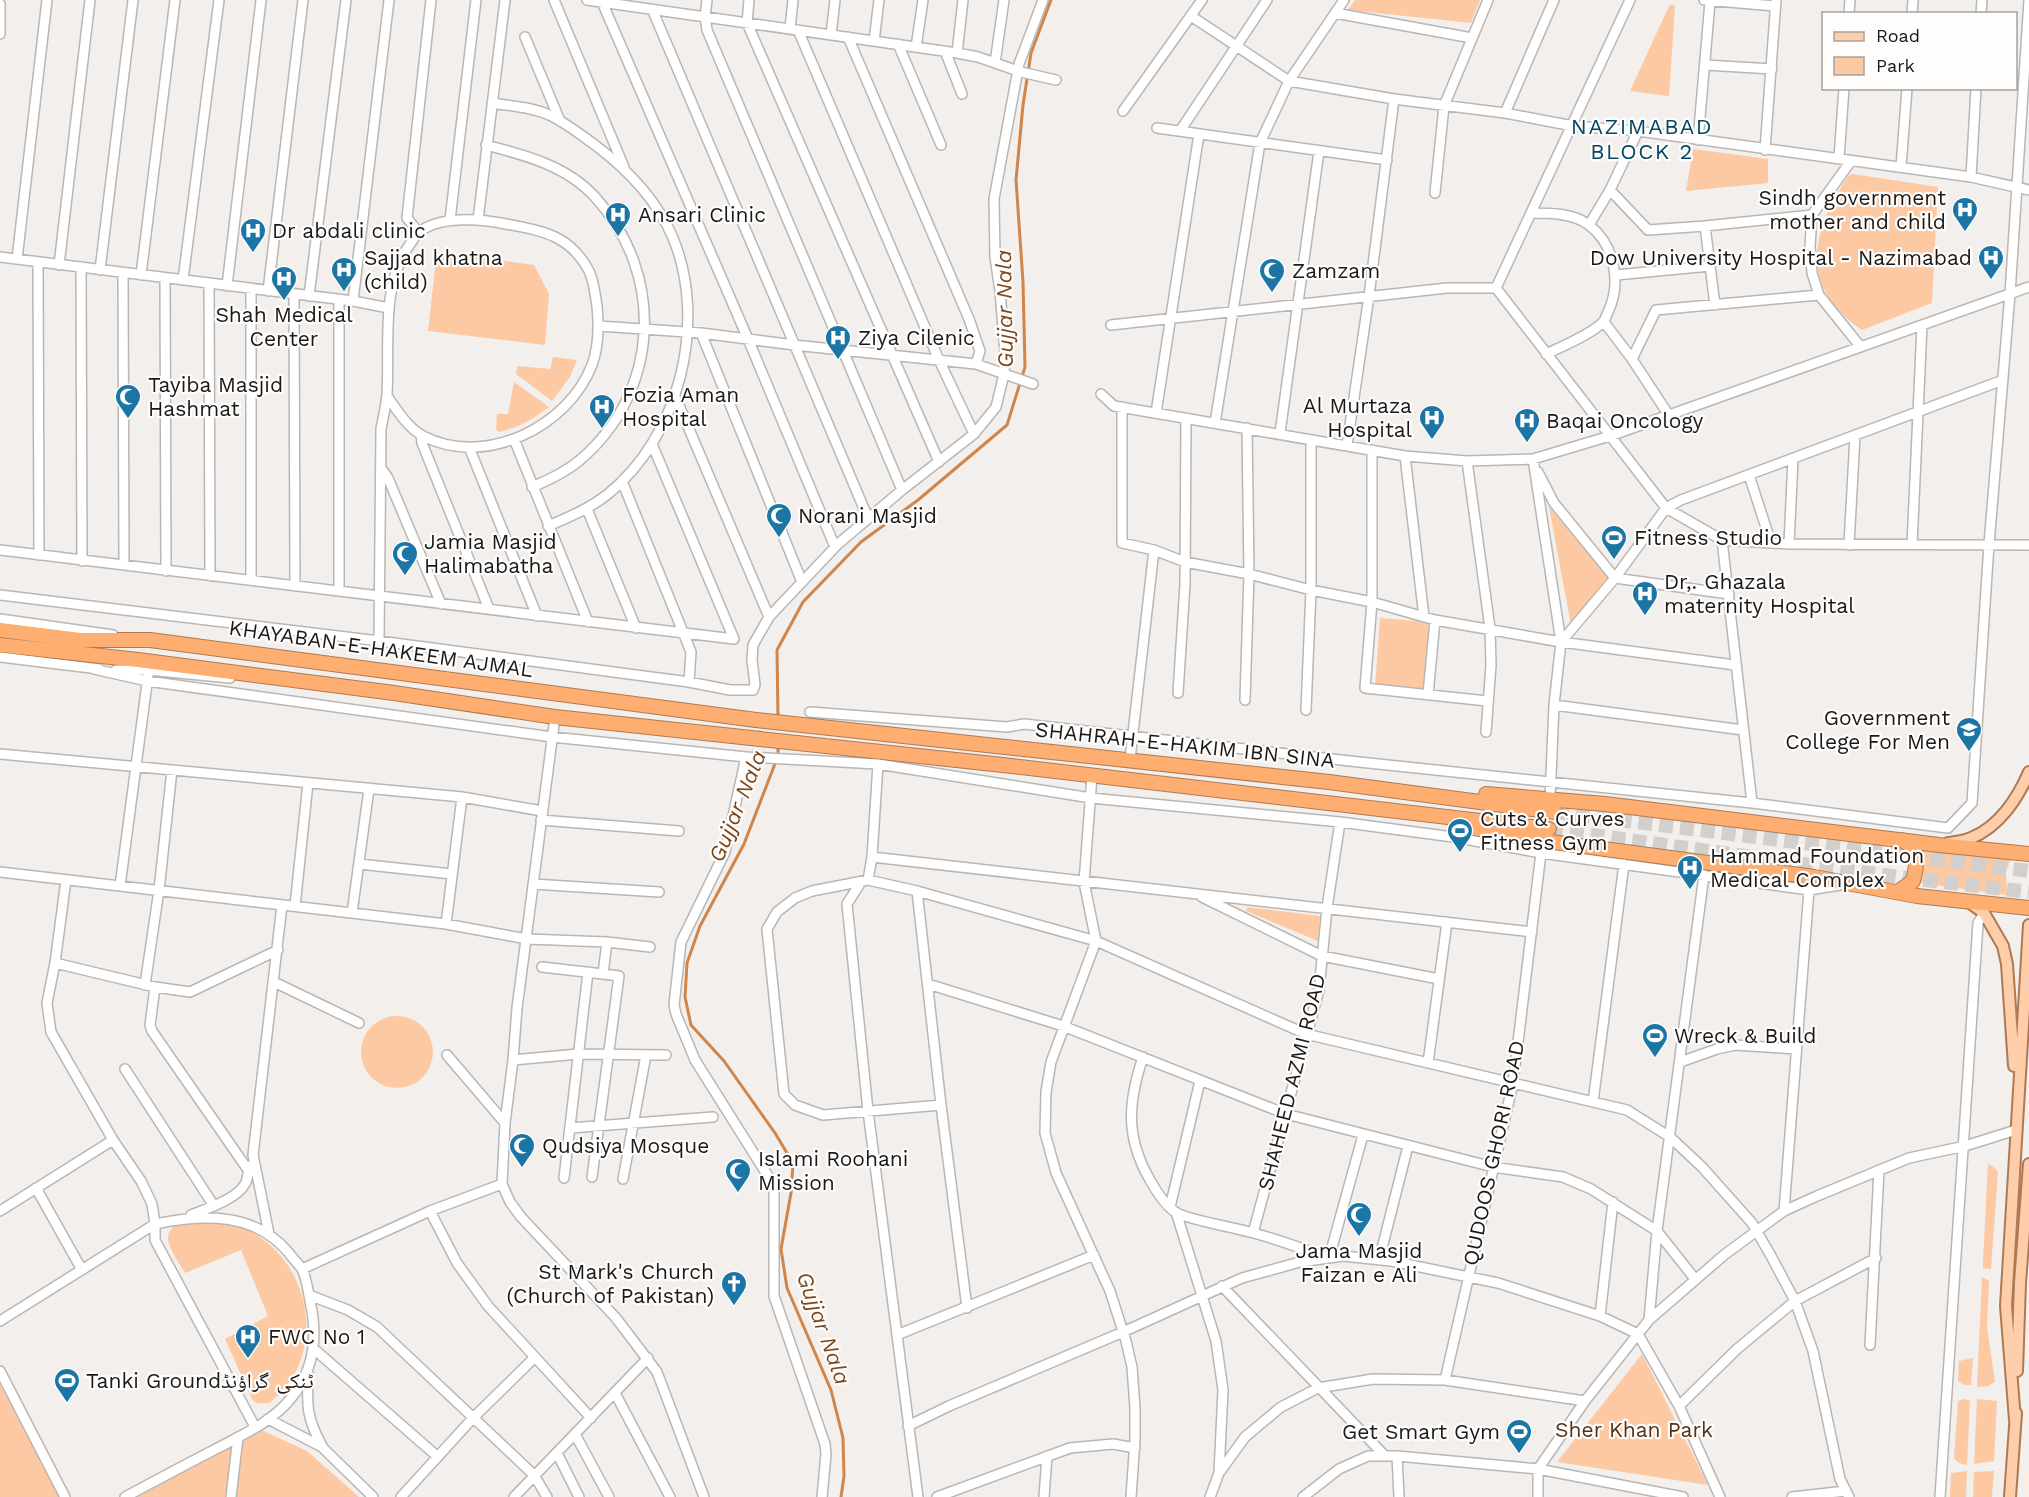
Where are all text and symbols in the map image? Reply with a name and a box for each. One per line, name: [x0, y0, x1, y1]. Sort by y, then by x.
legend: [1822, 12, 2017, 90]
text: Road: [1876, 25, 1920, 46]
text: Park: [1876, 55, 1915, 76]
district label: NAZIMABAD BLOCK 2: [1571, 114, 1713, 164]
place label: Sindh government mother and child: [1759, 185, 1946, 234]
hospital icon: Sindh government mother and child: [1950, 195, 1980, 233]
hospital icon: Ansari Clinic: [603, 200, 633, 238]
place label: Ansari Clinic: [638, 202, 766, 227]
hospital icon: Dr abdali clinic: [238, 216, 268, 254]
place label: Dr abdali clinic: [272, 218, 426, 243]
hospital icon: Dow University Hospital - Nazimabad: [1976, 243, 2006, 281]
place label: Sajjad khatna (child): [364, 245, 503, 294]
place label: Dow University Hospital - Nazimabad: [1590, 245, 1972, 270]
water label: Gujjar Nala: [991, 250, 1018, 368]
hospital icon: Sajjad khatna (child): [329, 255, 359, 293]
mosque icon: Zamzam: [1257, 256, 1287, 294]
place label: Zamzam: [1292, 258, 1380, 283]
hospital icon: Shah Medical Center: [269, 264, 299, 302]
place label: Shah Medical Center: [215, 302, 353, 351]
hospital icon: Ziya Cilenic: [823, 323, 853, 361]
place label: Ziya Cilenic: [858, 325, 975, 350]
place label: Tayiba Masjid Hashmat: [148, 372, 283, 421]
mosque icon: Tayiba Masjid Hashmat: [113, 382, 143, 420]
place label: Fozia Aman Hospital: [622, 382, 739, 431]
hospital icon: Fozia Aman Hospital: [587, 392, 617, 430]
place label: Al Murtaza Hospital: [1303, 393, 1413, 442]
hospital icon: Al Murtaza Hospital: [1417, 403, 1447, 441]
hospital icon: Baqai Oncology: [1512, 406, 1542, 444]
place label: Baqai Oncology: [1546, 408, 1704, 433]
mosque icon: Norani Masjid: [764, 501, 794, 539]
place label: Norani Masjid: [798, 503, 937, 528]
sports icon: Fitness Studio: [1599, 523, 1629, 561]
place label: Fitness Studio: [1634, 525, 1782, 550]
place label: Jamia Masjid Halimabatha: [424, 529, 557, 578]
mosque icon: Jamia Masjid Halimabatha: [390, 539, 420, 577]
place label: Dr,. Ghazala maternity Hospital: [1664, 569, 1855, 618]
hospital icon: Dr,. Ghazala maternity Hospital: [1630, 579, 1660, 617]
street label: KHAYABAN-E-HAKEEM AJMAL: [227, 615, 535, 682]
place label: Government College For Men: [1785, 705, 1950, 754]
school or university icon: Government College For Men: [1954, 715, 1984, 753]
street label: SHAHRAH-E-HAKIM IBN SINA: [1034, 716, 1336, 773]
water label: Gujjar Nala: [704, 747, 771, 866]
place label: Cuts & Curves Fitness Gym: [1480, 806, 1625, 855]
sports icon: Cuts & Curves Fitness Gym: [1445, 816, 1475, 854]
place label: Hammad Foundation Medical Complex: [1710, 843, 1924, 892]
hospital icon: Hammad Foundation Medical Complex: [1675, 853, 1705, 891]
street label: SHAHEED AZMI ROAD: [1252, 971, 1331, 1193]
sports icon: Wreck & Build: [1640, 1021, 1670, 1059]
place label: Wreck & Build: [1674, 1023, 1816, 1048]
street label: QUDOOS GHORI ROAD: [1457, 1038, 1530, 1268]
mosque icon: Qudsiya Mosque: [507, 1131, 537, 1169]
place label: Qudsiya Mosque: [542, 1133, 709, 1158]
place label: Islami Roohani Mission: [758, 1146, 908, 1195]
mosque icon: Islami Roohani Mission: [723, 1156, 753, 1194]
mosque icon: Jama Masjid Faizan e Ali: [1344, 1200, 1374, 1238]
place label: Jama Masjid Faizan e Ali: [1295, 1238, 1423, 1287]
place label: St Mark's Church (Church of Pakistan): [506, 1259, 714, 1308]
water label: Gujjar Nala: [792, 1268, 855, 1388]
church icon: St Mark's Church (Church of Pakistan): [719, 1269, 749, 1307]
hospital icon: FWC No 1: [233, 1322, 263, 1360]
place label: FWC No 1: [268, 1324, 365, 1349]
sports icon: Tanki Groundٹنکی گراؤنڈ: [52, 1366, 82, 1404]
place label: Tanki Groundٹنکی گراؤنڈ: [86, 1368, 314, 1394]
sports icon: Get Smart Gym: [1504, 1417, 1534, 1455]
park label: Sher Khan Park: [1555, 1417, 1713, 1442]
place label: Get Smart Gym: [1342, 1419, 1500, 1444]

